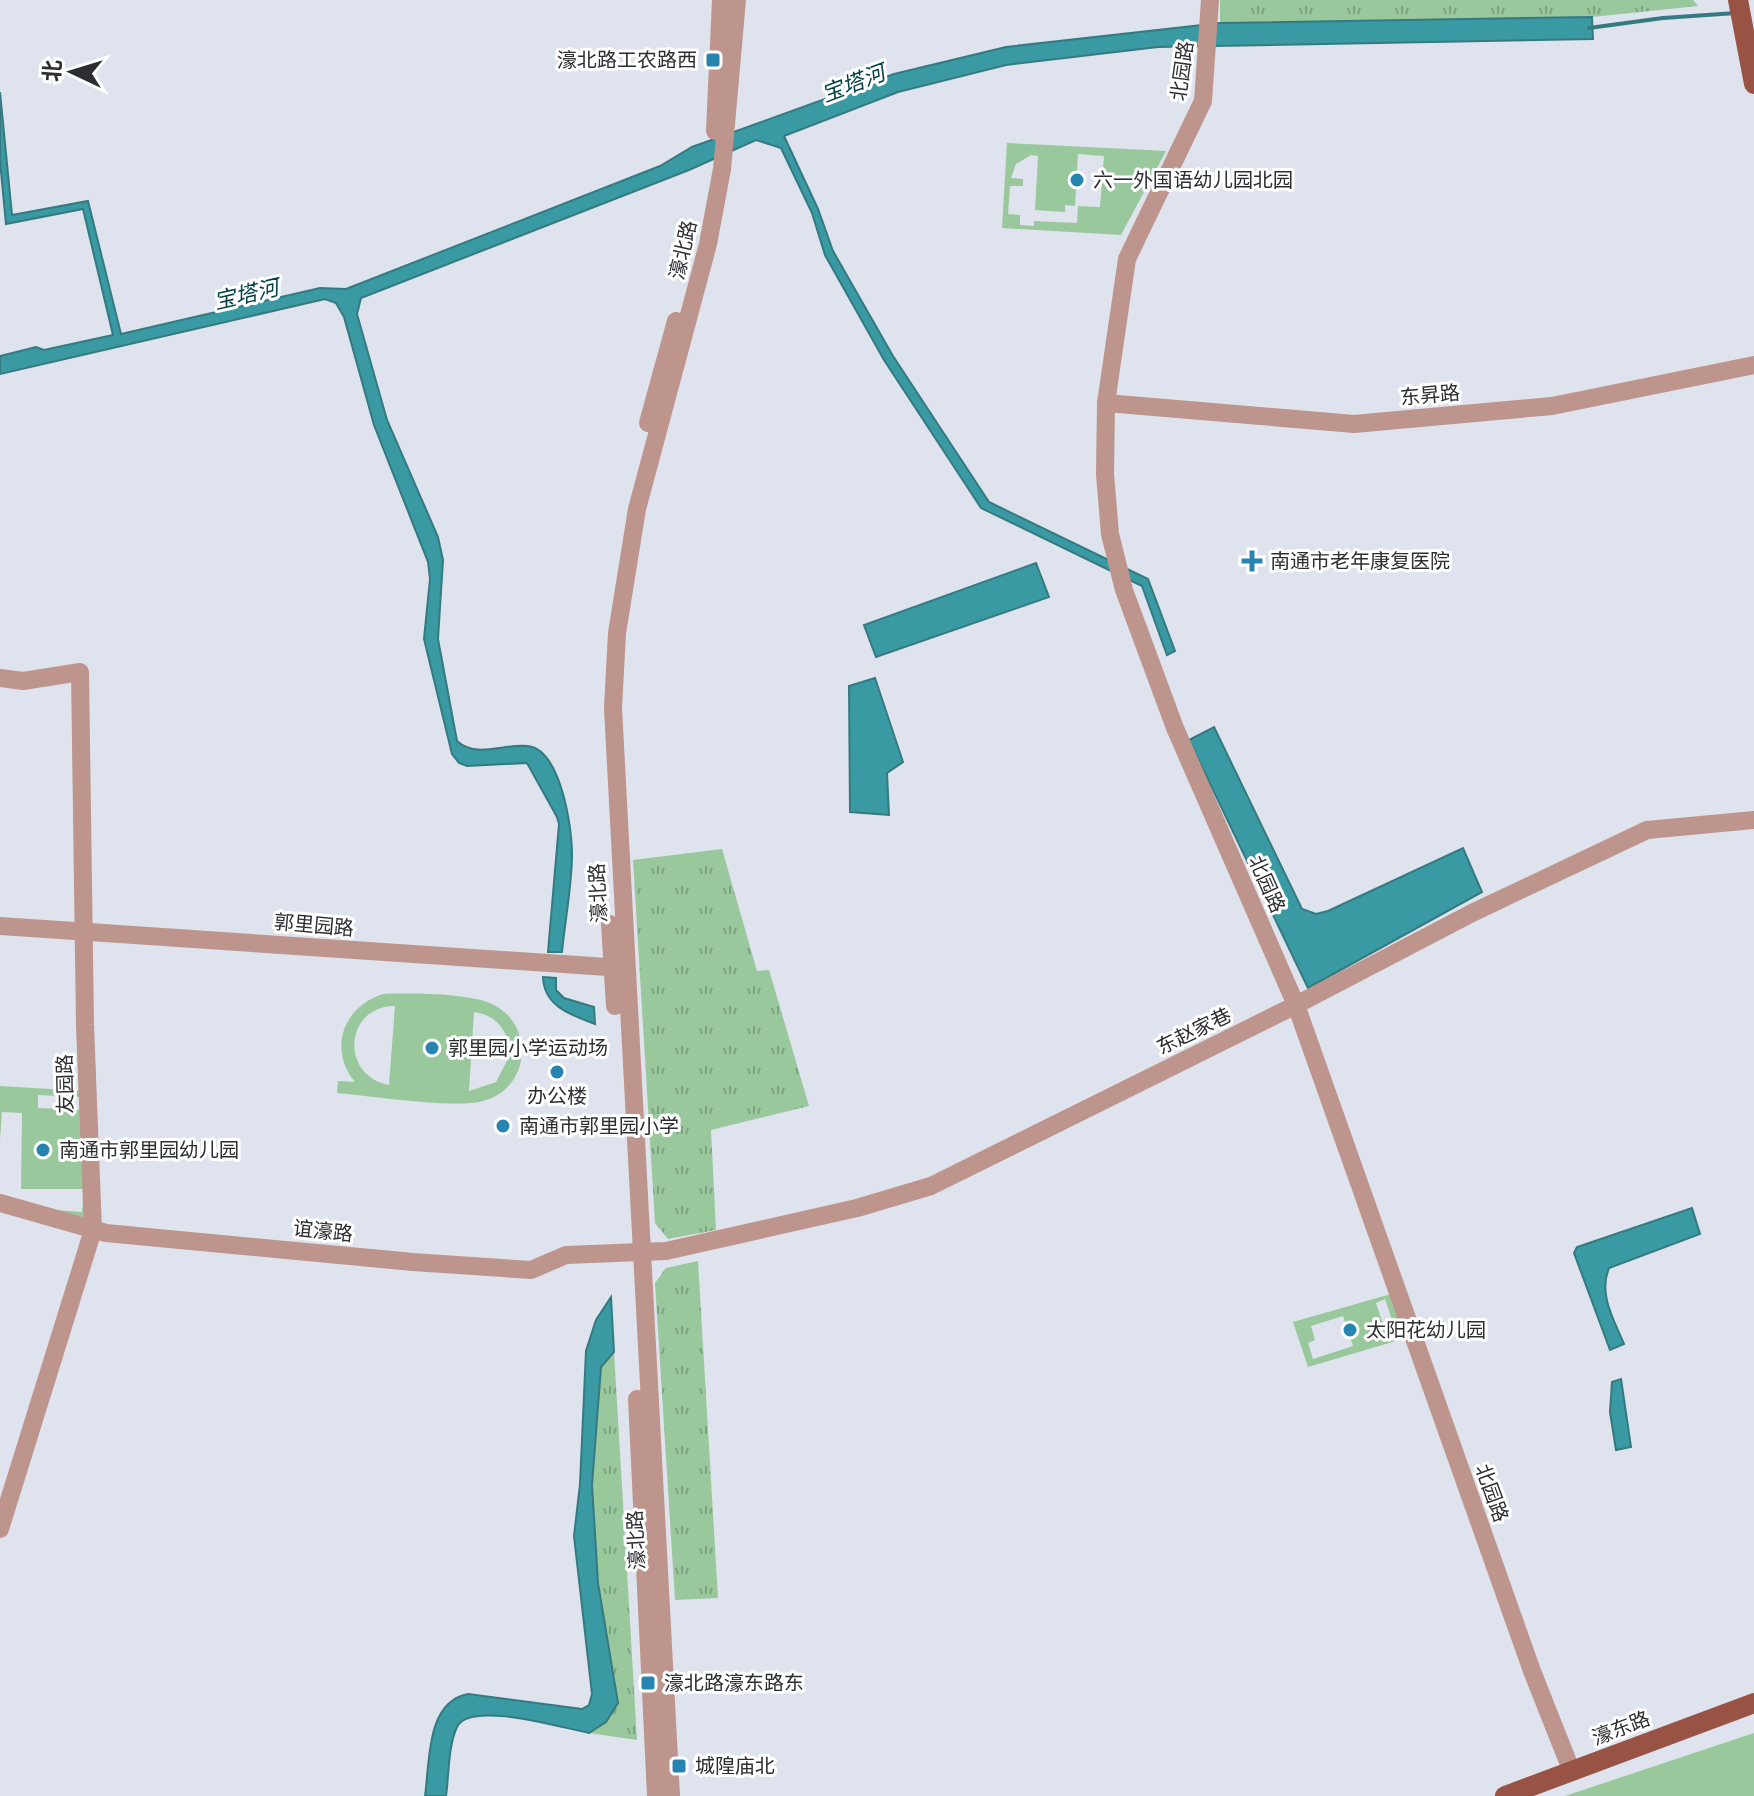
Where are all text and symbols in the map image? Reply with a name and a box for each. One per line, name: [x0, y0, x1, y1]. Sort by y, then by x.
north arrow: [32, 32, 112, 112]
street label: 北园路: [1164, 39, 1199, 103]
place label: 濠北路工农路西: [557, 46, 697, 73]
marker: 濠北路工农路西: [704, 51, 722, 69]
water label: 宝塔河: [817, 56, 893, 109]
text: 北: [36, 59, 68, 83]
place label: 六一外国语幼儿园北园: [1093, 166, 1293, 193]
marker: 六一外国语幼儿园北园: [1068, 171, 1086, 189]
street label: 濠北路: [663, 218, 702, 282]
water label: 宝塔河: [210, 271, 285, 316]
street label: 东昇路: [1399, 378, 1461, 411]
place label: 南通市老年康复医院: [1270, 547, 1450, 574]
marker: 南通市老年康复医院: [1241, 550, 1263, 572]
street label: 北园路: [1243, 851, 1292, 917]
street label: 濠北路: [582, 862, 613, 924]
street label: 郭里园路: [273, 908, 355, 941]
street label: 东赵家巷: [1152, 1001, 1236, 1060]
place label: 郭里园小学运动场: [448, 1034, 608, 1061]
marker: 郭里园小学运动场: [423, 1039, 441, 1057]
street label: 友园路: [50, 1054, 79, 1114]
marker: 办公楼: [548, 1063, 566, 1081]
place label: 办公楼: [527, 1082, 587, 1109]
place label: 南通市郭里园小学: [519, 1112, 679, 1139]
marker: 南通市郭里园小学: [494, 1117, 512, 1135]
place label: 南通市郭里园幼儿园: [59, 1136, 239, 1163]
marker: 南通市郭里园幼儿园: [34, 1141, 52, 1159]
street label: 谊濠路: [292, 1214, 354, 1247]
place label: 太阳花幼儿园: [1366, 1316, 1486, 1343]
marker: 太阳花幼儿园: [1341, 1321, 1359, 1339]
street label: 北园路: [1470, 1460, 1515, 1526]
street label: 濠北路: [620, 1509, 651, 1571]
place label: 濠北路濠东路东: [664, 1669, 804, 1696]
marker: 濠北路濠东路东: [639, 1674, 657, 1692]
street label: 濠东路: [1588, 1704, 1654, 1751]
place label: 城隍庙北: [695, 1752, 775, 1779]
marker: 城隍庙北: [670, 1757, 688, 1775]

